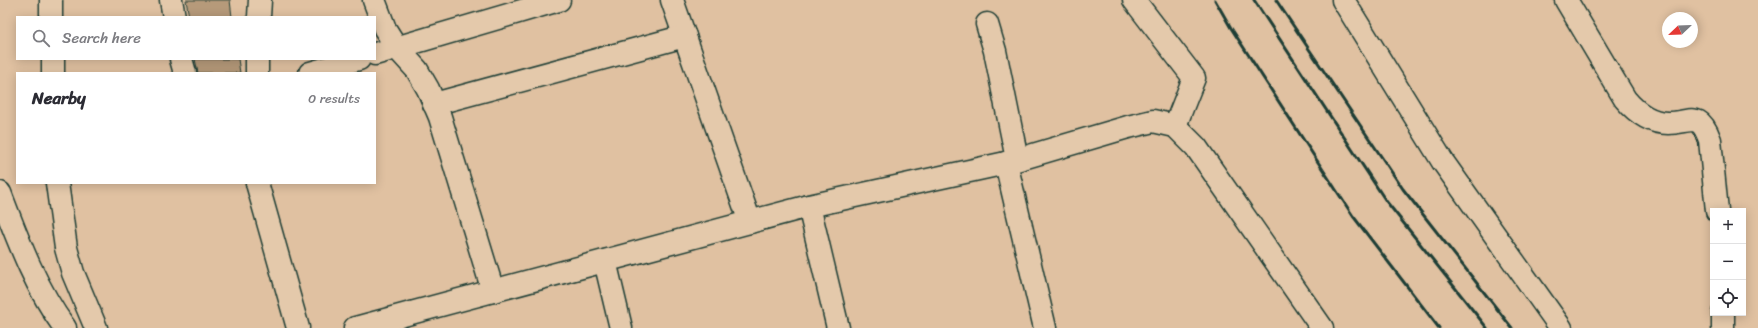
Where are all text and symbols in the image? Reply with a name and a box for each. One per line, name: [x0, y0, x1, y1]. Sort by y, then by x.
north arrow: [1662, 12, 1698, 48]
search box: [16, 16, 376, 60]
text: Search here: [62, 25, 141, 51]
icon: search: [30, 27, 52, 49]
text: Nearby: [32, 83, 86, 113]
text: 0 results: [308, 87, 360, 110]
map controls: [1710, 208, 1746, 316]
button: +: [1710, 208, 1746, 244]
button: −: [1710, 244, 1746, 280]
button: locate: [1710, 280, 1746, 316]

